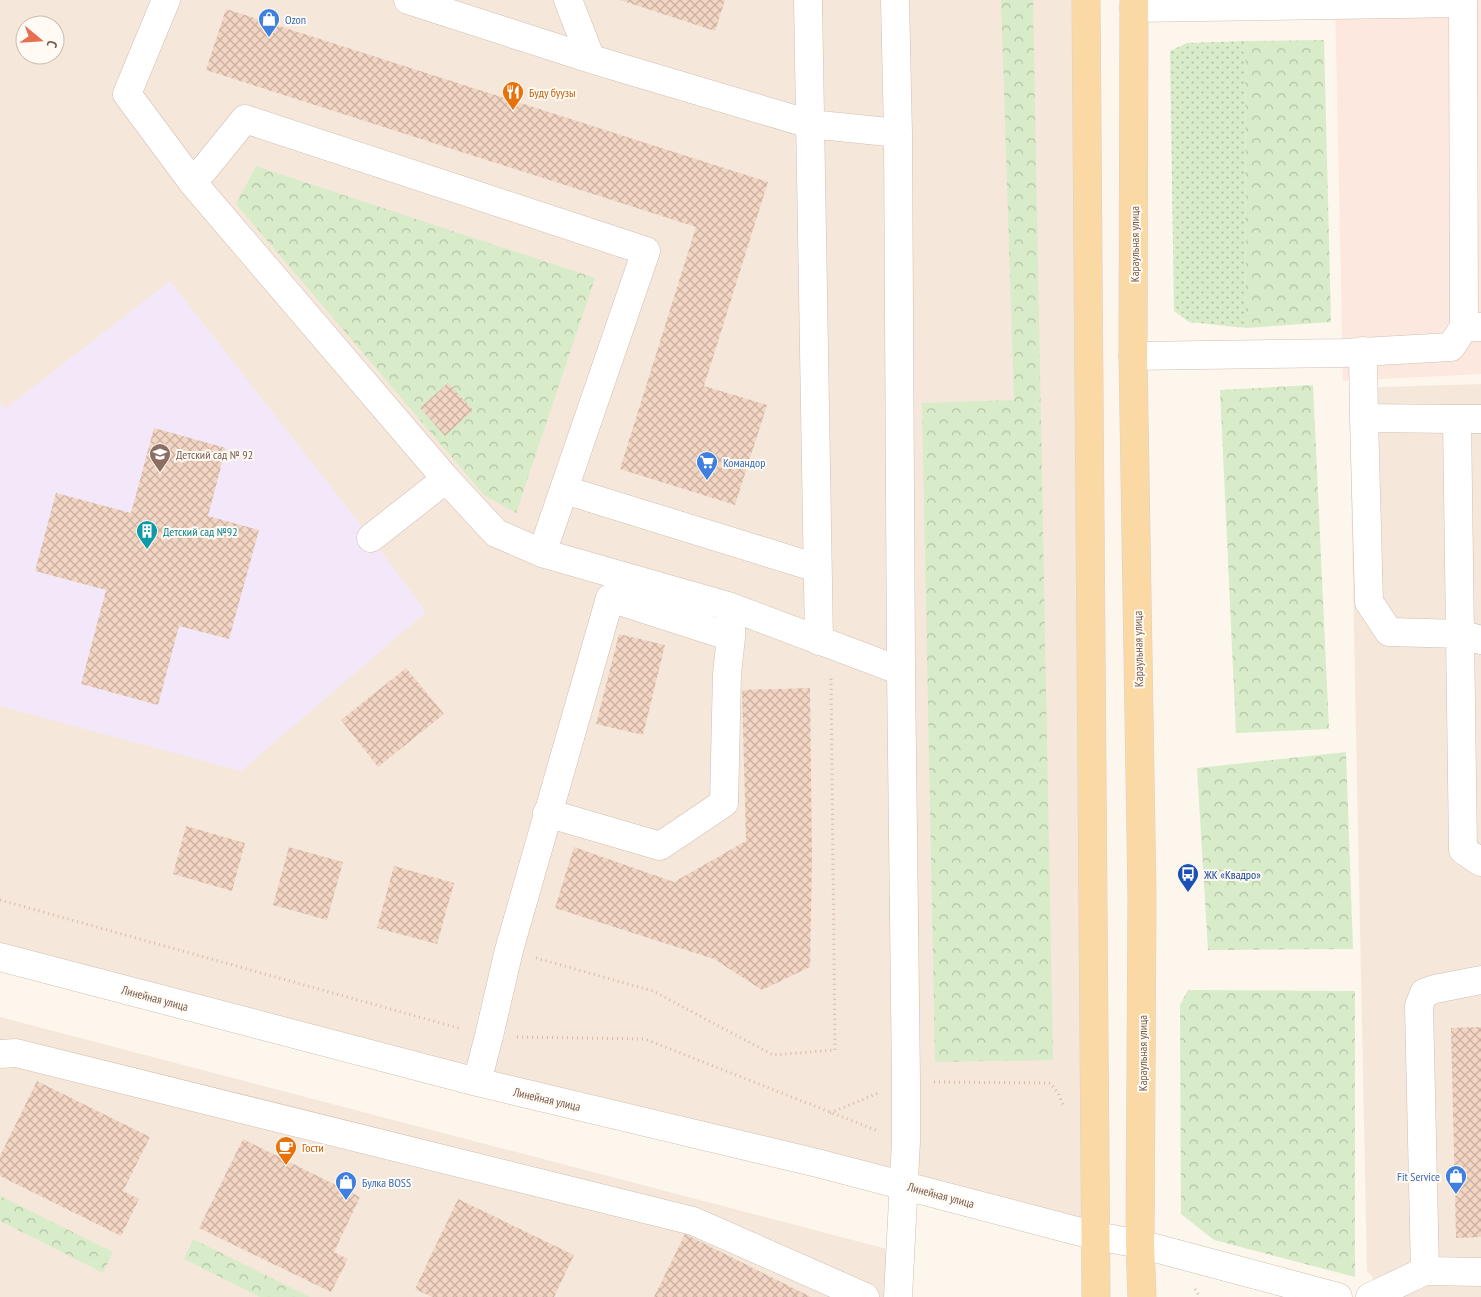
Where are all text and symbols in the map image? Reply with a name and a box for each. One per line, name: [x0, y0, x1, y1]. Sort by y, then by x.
shop icon: Ozon: [257, 7, 281, 38]
place label: Ozon: [285, 12, 306, 27]
north arrow: [15, 15, 65, 65]
text: С: [43, 38, 62, 50]
restaurant icon: Буду буузы: [501, 80, 525, 111]
place label: Буду буузы: [529, 85, 576, 100]
street label: Караульная улица: [1127, 206, 1142, 282]
school or university icon: Детский сад № 92: [148, 442, 172, 473]
place label: Детский сад № 92: [176, 447, 253, 462]
supermarket icon: Командор: [695, 450, 719, 481]
place label: Командор: [723, 455, 765, 470]
building icon: Детский сад №92: [135, 519, 159, 550]
place label: Детский сад №92: [163, 524, 238, 539]
street label: Караульная улица: [1130, 611, 1146, 687]
bus stop icon: ЖК «Квадро»: [1176, 862, 1200, 893]
place label: ЖК «Квадро»: [1203, 867, 1261, 882]
street label: Линейная улица: [119, 982, 190, 1014]
street label: Караульная улица: [1135, 1015, 1150, 1091]
street label: Линейная улица: [511, 1084, 582, 1114]
cafe icon: Гости: [274, 1135, 298, 1166]
place label: Гости: [302, 1140, 324, 1155]
shop icon: Fit Service: [1444, 1164, 1468, 1195]
place label: Fit Service: [1397, 1169, 1440, 1184]
shop icon: Булка BOSS: [334, 1170, 358, 1201]
place label: Булка BOSS: [362, 1175, 411, 1190]
street label: Линейная улица: [905, 1179, 976, 1211]

